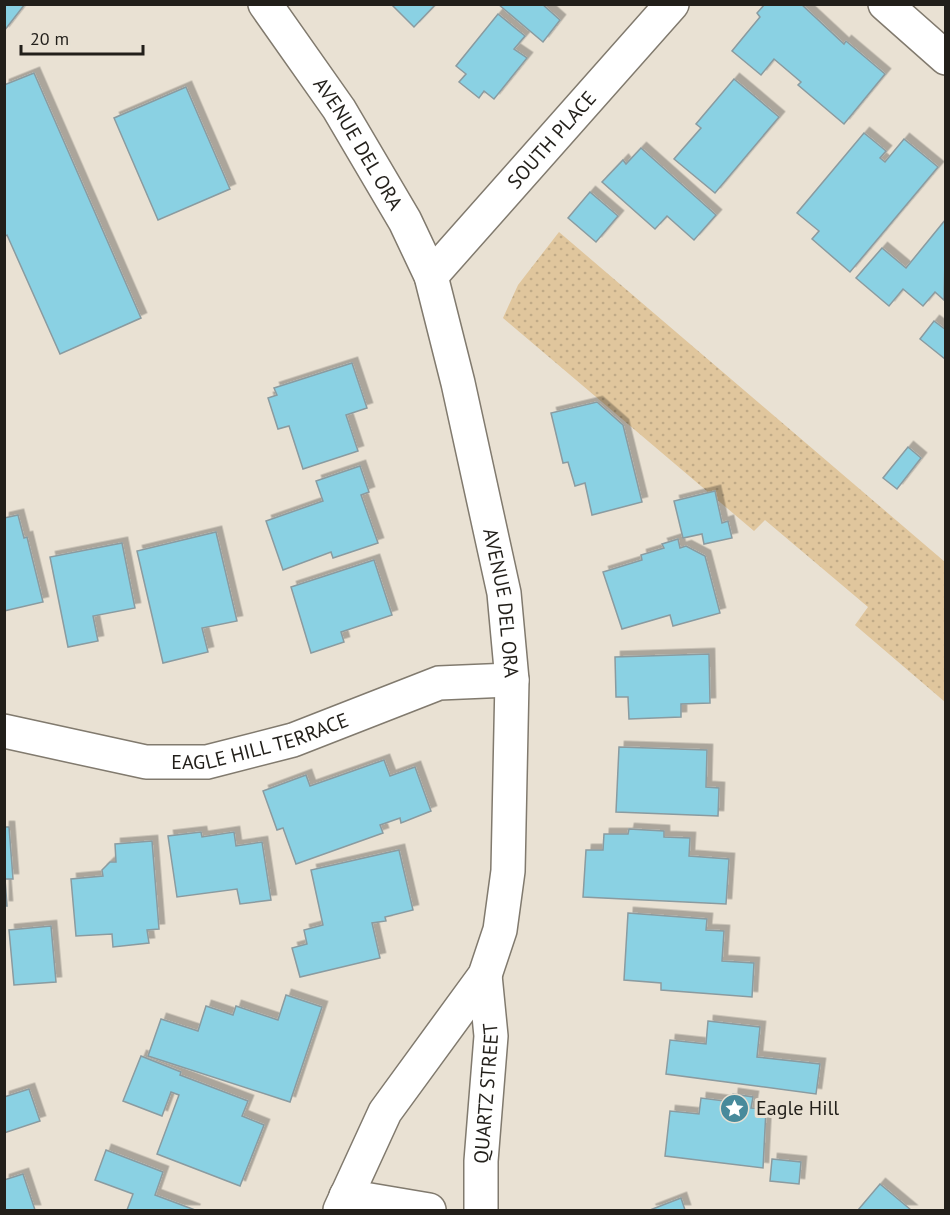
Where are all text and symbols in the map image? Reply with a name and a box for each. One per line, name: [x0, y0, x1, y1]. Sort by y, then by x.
scale bar: [21, 18, 142, 56]
text: 20 m: [30, 27, 69, 50]
street label: AVENUE DEL ORA: [308, 72, 409, 215]
street label: SOUTH PLACE: [501, 85, 602, 194]
street label: AVENUE DEL ORA: [477, 526, 525, 679]
street label: EAGLE HILL TERRACE: [171, 707, 352, 775]
street label: QUARTZ STREET: [468, 1022, 504, 1165]
place icon: Eagle Hill: [719, 1092, 751, 1124]
place label: Eagle Hill: [756, 1095, 839, 1121]

